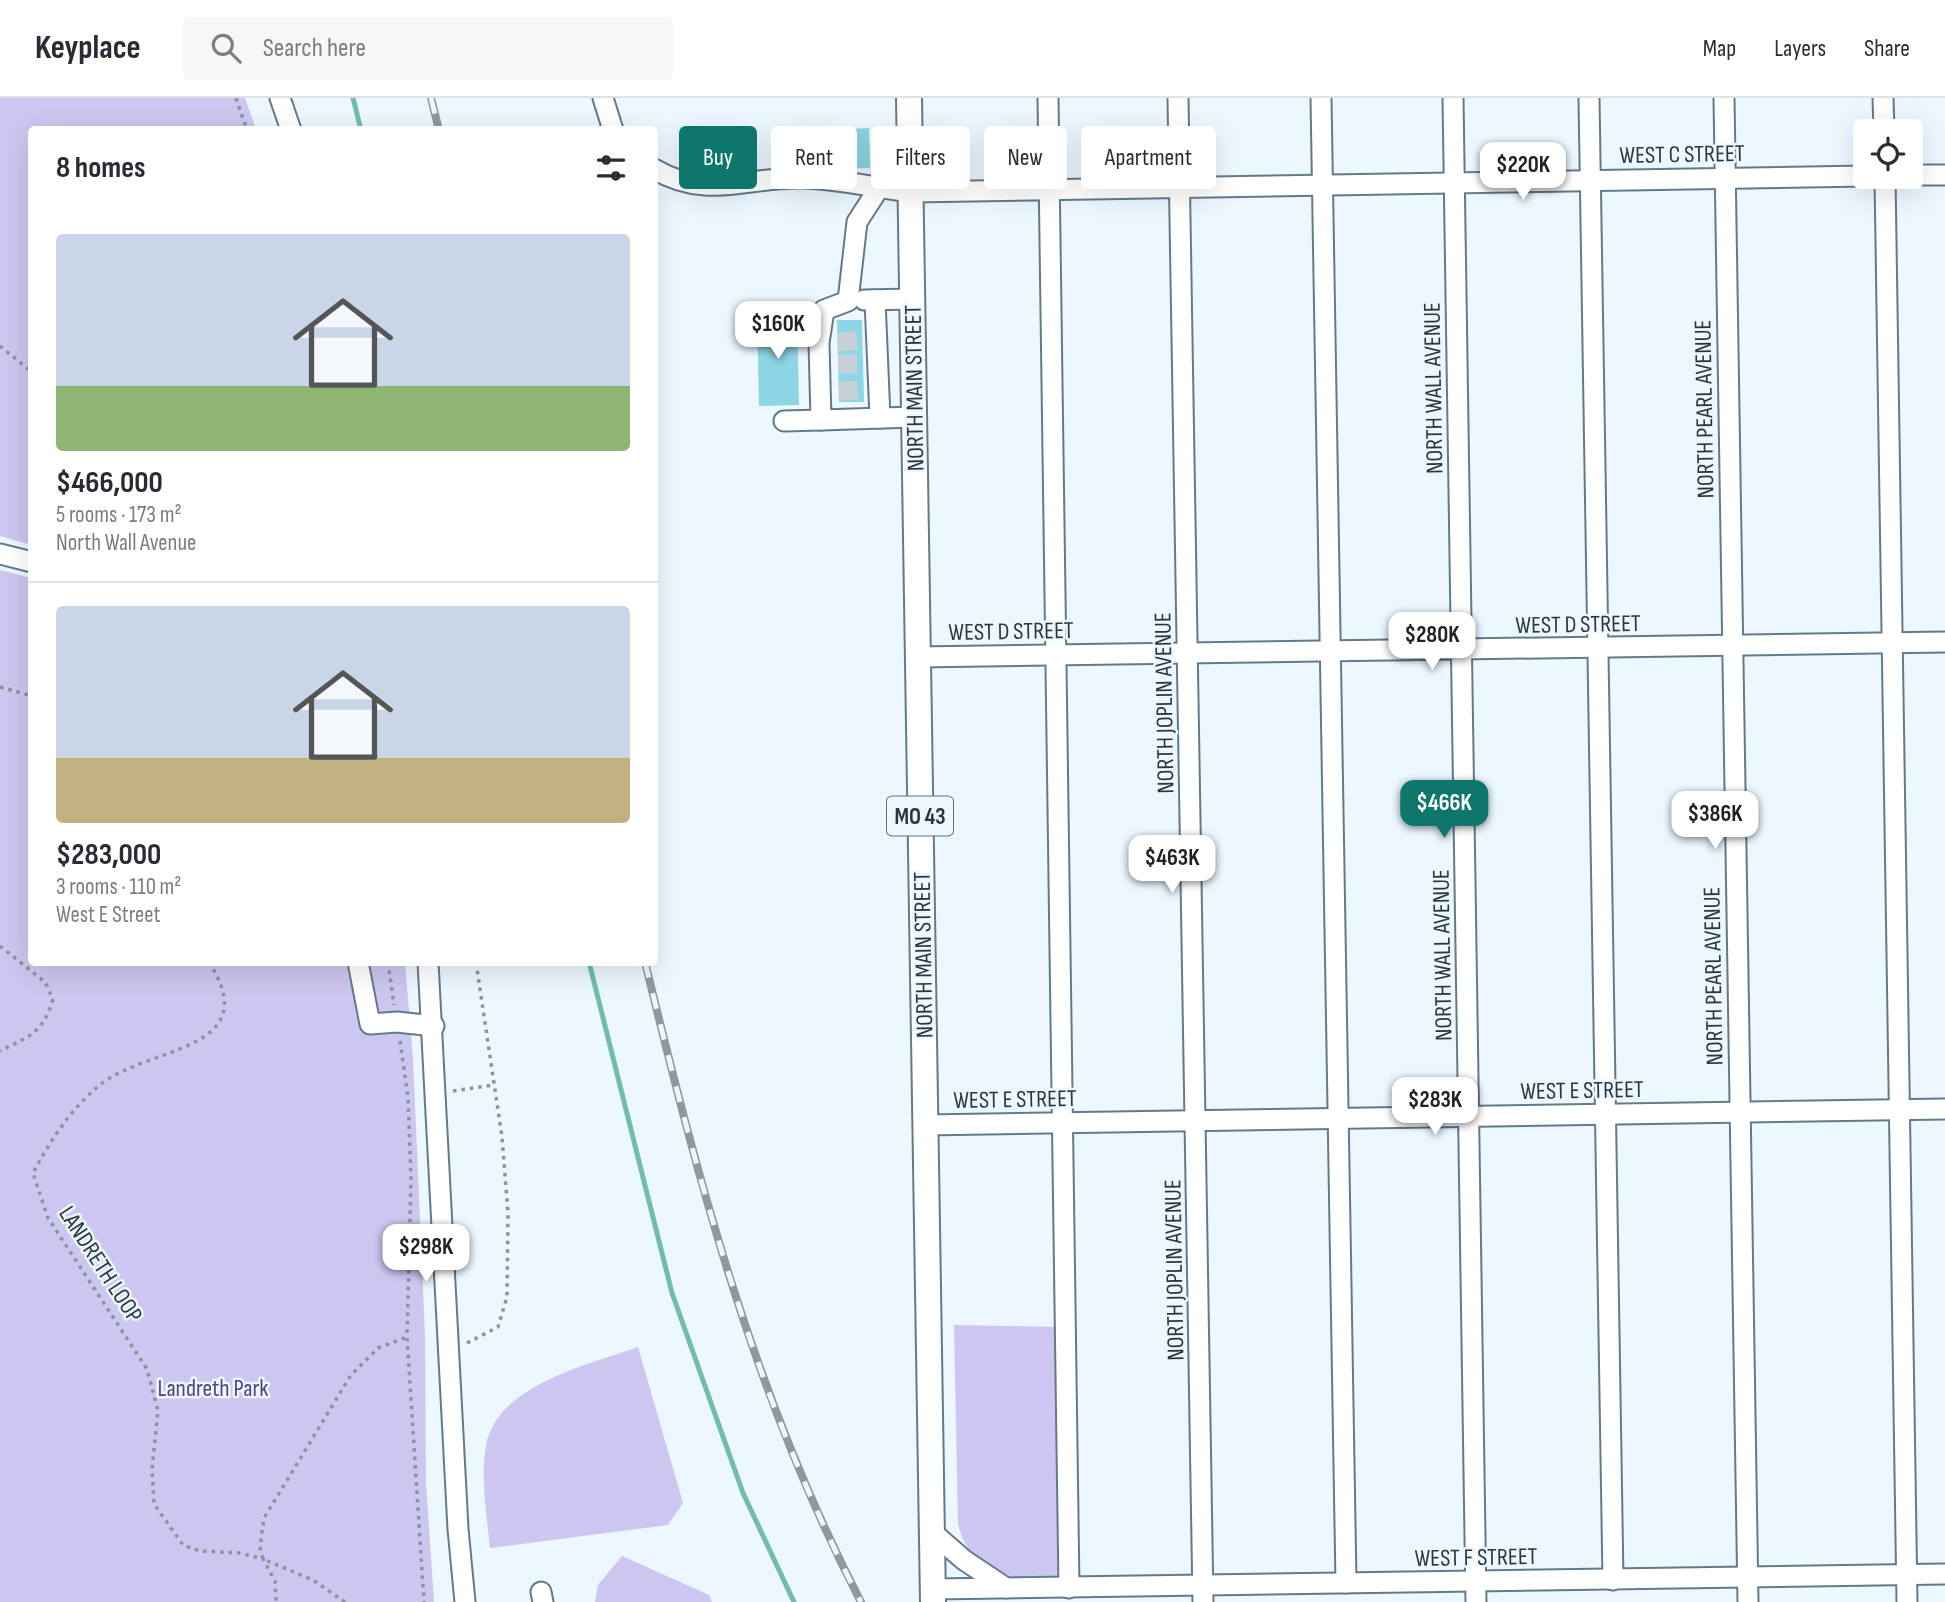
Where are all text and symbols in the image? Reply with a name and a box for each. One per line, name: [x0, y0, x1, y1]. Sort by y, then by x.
search box: [183, 17, 673, 80]
text: Keyplace: [35, 28, 141, 68]
icon: search: [207, 29, 245, 67]
text: Search here: [263, 33, 366, 64]
text: Map: [1703, 34, 1736, 63]
text: Layers: [1774, 34, 1826, 63]
text: Share: [1864, 34, 1910, 63]
map controls: [1853, 119, 1923, 189]
button: locate: [1853, 119, 1923, 189]
chip: Buy: [679, 126, 757, 189]
chip: Rent: [771, 126, 857, 189]
chip: Filters: [871, 126, 970, 189]
chip: New: [984, 126, 1067, 189]
chip: Apartment: [1081, 126, 1216, 189]
street label: WEST C STREET: [1619, 139, 1745, 170]
pin: $220K: [1474, 142, 1572, 202]
icon: filters: [592, 149, 630, 187]
text: 8 homes: [56, 150, 145, 186]
text: $220K: [1496, 151, 1550, 179]
icon: home: [280, 280, 406, 406]
pin: $160K: [729, 302, 827, 361]
street label: NORTH WALL AVENUE: [1418, 302, 1449, 474]
street label: NORTH MAIN STREET: [899, 304, 930, 471]
text: $160K: [751, 310, 805, 338]
street label: NORTH PEARL AVENUE: [1688, 319, 1721, 499]
text: $466,000: [56, 465, 163, 501]
text: 5 rooms · 173 m²: [56, 501, 182, 529]
text: North Wall Avenue: [56, 529, 196, 557]
street label: WEST D STREET: [1515, 609, 1641, 640]
street label: NORTH JOPLIN AVENUE: [1148, 612, 1181, 794]
pin: $280K: [1383, 612, 1481, 672]
street label: WEST D STREET: [948, 616, 1074, 647]
text: $280K: [1405, 621, 1459, 649]
icon: home: [280, 652, 406, 778]
pin: $466K: [1395, 780, 1493, 840]
text: $466K: [1416, 789, 1472, 817]
pin: $386K: [1666, 792, 1764, 851]
road number: MO 43: [887, 796, 953, 836]
text: $386K: [1687, 800, 1743, 828]
pin: $463K: [1123, 836, 1221, 895]
text: $283,000: [56, 837, 161, 873]
text: $463K: [1145, 844, 1199, 872]
street label: NORTH WALL AVENUE: [1427, 869, 1458, 1041]
street label: NORTH MAIN STREET: [908, 871, 939, 1038]
text: 3 rooms · 110 m²: [56, 873, 181, 901]
street label: NORTH PEARL AVENUE: [1697, 886, 1730, 1066]
text: West E Street: [56, 901, 160, 929]
street label: WEST E STREET: [1520, 1075, 1644, 1106]
pin: $283K: [1386, 1077, 1484, 1137]
street label: WEST E STREET: [953, 1084, 1077, 1115]
text: $283K: [1408, 1086, 1462, 1114]
street label: NORTH JOPLIN AVENUE: [1158, 1179, 1191, 1361]
street label: LANDRETH LOOP: [52, 1201, 149, 1328]
pin: $298K: [377, 1224, 475, 1284]
text: $298K: [399, 1233, 453, 1261]
park label: Landreth Park: [158, 1374, 269, 1403]
street label: WEST F STREET: [1414, 1542, 1538, 1573]

